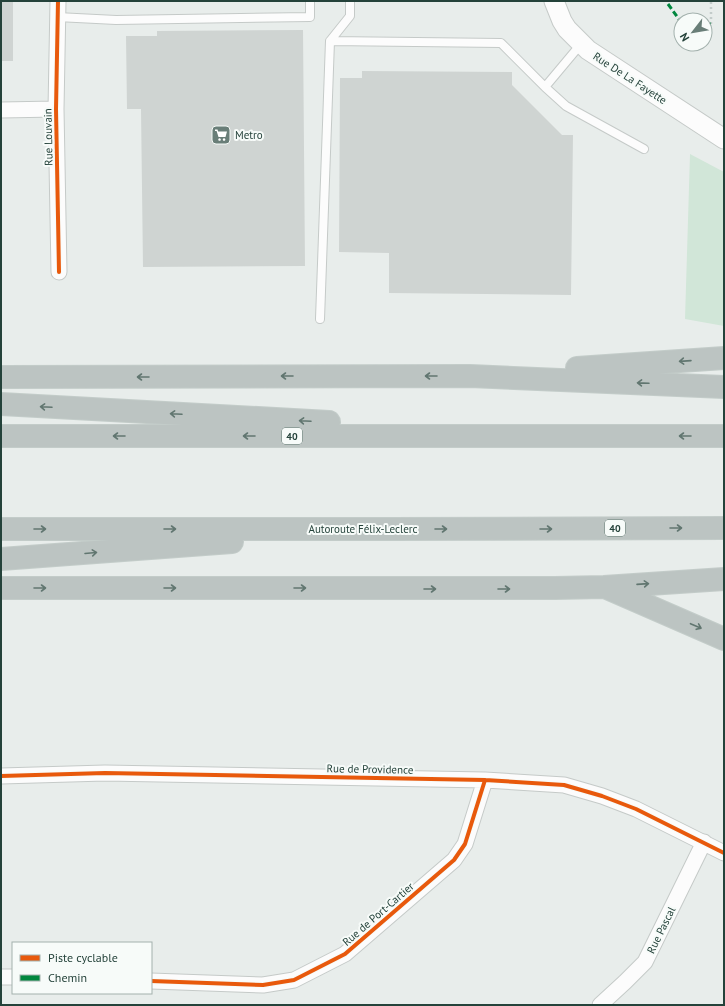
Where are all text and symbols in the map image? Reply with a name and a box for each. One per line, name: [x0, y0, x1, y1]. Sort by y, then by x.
north arrow: [673, 12, 713, 52]
text: N: [677, 30, 692, 44]
street label: Rue De La Fayette: [590, 49, 670, 107]
street label: Rue Louvain: [40, 108, 56, 166]
supermarket icon: Metro: [210, 124, 232, 146]
place label: Metro: [235, 128, 263, 142]
one-way arrow: [679, 357, 692, 364]
one-way arrow: [281, 372, 294, 380]
one-way arrow: [425, 372, 438, 380]
one-way arrow: [137, 373, 150, 381]
one-way arrow: [637, 379, 650, 386]
one-way arrow: [40, 403, 53, 410]
one-way arrow: [170, 410, 183, 417]
one-way arrow: [299, 417, 312, 424]
road number: 40: [282, 428, 302, 444]
one-way arrow: [113, 432, 126, 440]
one-way arrow: [243, 432, 256, 440]
one-way arrow: [679, 432, 692, 440]
road number: 40: [605, 520, 625, 536]
street label: Autoroute Félix-Leclerc: [308, 522, 418, 536]
one-way arrow: [669, 524, 682, 532]
one-way arrow: [33, 525, 46, 533]
one-way arrow: [163, 525, 176, 533]
one-way arrow: [434, 525, 447, 533]
one-way arrow: [539, 525, 552, 532]
one-way arrow: [84, 549, 97, 556]
one-way arrow: [636, 581, 649, 588]
one-way arrow: [33, 584, 46, 592]
one-way arrow: [163, 584, 176, 592]
one-way arrow: [293, 584, 306, 592]
one-way arrow: [423, 585, 436, 593]
one-way arrow: [497, 585, 510, 593]
one-way arrow: [690, 623, 702, 631]
street label: Rue de Providence: [327, 761, 414, 777]
street label: Rue de Port-Cartier: [339, 879, 417, 949]
street label: Rue Pascal: [644, 904, 679, 956]
legend: [12, 942, 152, 994]
text: Piste cyclable: [48, 950, 118, 965]
text: Chemin: [48, 970, 87, 985]

